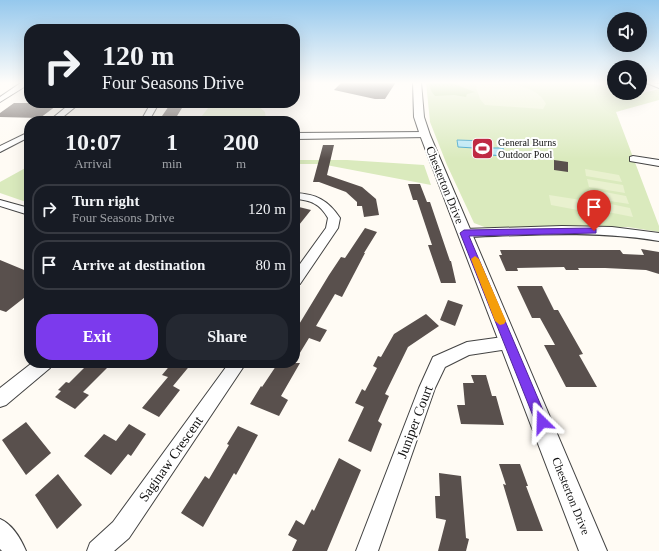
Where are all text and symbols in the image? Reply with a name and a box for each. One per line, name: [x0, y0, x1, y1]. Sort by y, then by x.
map controls: [607, 12, 647, 100]
button: sound: [607, 12, 647, 52]
icon: right: [36, 40, 88, 92]
text: 120 m: [102, 40, 174, 71]
button: search: [607, 60, 647, 100]
text: Four Seasons Drive: [102, 73, 244, 93]
text: 10:07: [65, 129, 121, 155]
text: 1: [166, 129, 178, 155]
text: 200: [223, 129, 259, 155]
sports icon: General Burns Outdoor Pool: [469, 135, 495, 161]
place label: General Burns Outdoor Pool: [498, 137, 556, 160]
street label: Chesterton Drive: [423, 144, 467, 226]
text: Arrival: [74, 156, 112, 171]
text: min: [162, 156, 182, 171]
text: m: [236, 156, 246, 171]
pin: [577, 190, 611, 231]
text: Turn right: [72, 193, 139, 209]
icon: arrive: [583, 196, 605, 218]
icon: right: [38, 198, 60, 220]
text: 120 m: [248, 201, 286, 217]
text: Four Seasons Drive: [72, 210, 175, 225]
icon: arrive: [38, 254, 60, 276]
text: Arrive at destination: [72, 257, 205, 273]
text: 80 m: [256, 257, 286, 273]
button: Exit: [36, 314, 158, 360]
button: Share: [166, 314, 288, 360]
street label: Juniper Court: [394, 383, 436, 460]
position arrow: [521, 401, 563, 443]
street label: Saginaw Crescent: [136, 413, 206, 505]
street label: Chesterton Drive: [549, 455, 593, 537]

